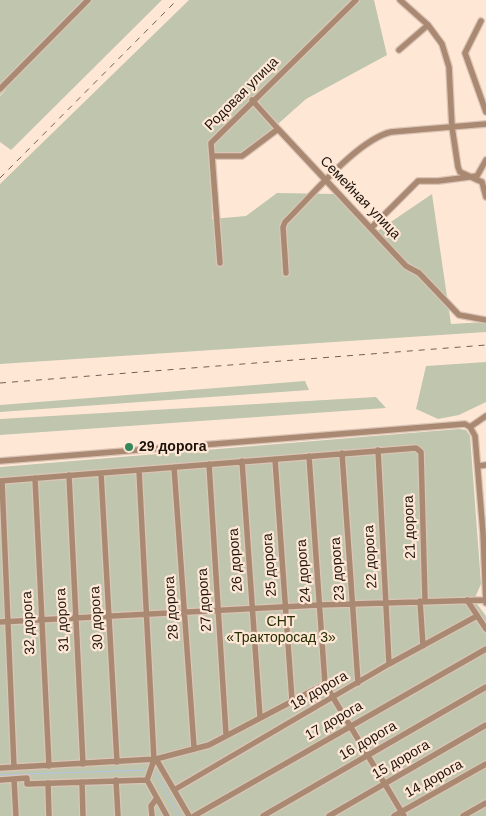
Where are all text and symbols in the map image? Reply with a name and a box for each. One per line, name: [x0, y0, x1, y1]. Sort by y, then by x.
street label: Родовая улица: [202, 54, 282, 134]
street label: Семейная улица: [316, 153, 404, 243]
place label: 29 дорога: [139, 439, 207, 455]
marker: 29 дорога: [123, 441, 135, 453]
street label: 21 дорога: [400, 495, 420, 559]
street label: 22 дорога: [361, 525, 381, 589]
street label: 26 дорога: [225, 528, 247, 592]
street label: 25 дорога: [259, 533, 281, 597]
street label: 23 дорога: [327, 537, 349, 601]
street label: 24 дорога: [293, 539, 315, 603]
street label: 27 дорога: [194, 568, 216, 632]
street label: 28 дорога: [161, 576, 183, 640]
street label: 30 дорога: [87, 586, 107, 650]
street label: 31 дорога: [53, 588, 73, 652]
street label: 32 дорога: [19, 591, 39, 655]
park label: СНТ «Тракторосад 3»: [226, 614, 336, 646]
street label: 18 дорога: [287, 668, 351, 714]
street label: 17 дорога: [302, 698, 366, 744]
street label: 16 дорога: [336, 718, 400, 764]
street label: 15 дорога: [369, 737, 433, 783]
street label: 14 дорога: [402, 756, 466, 802]

